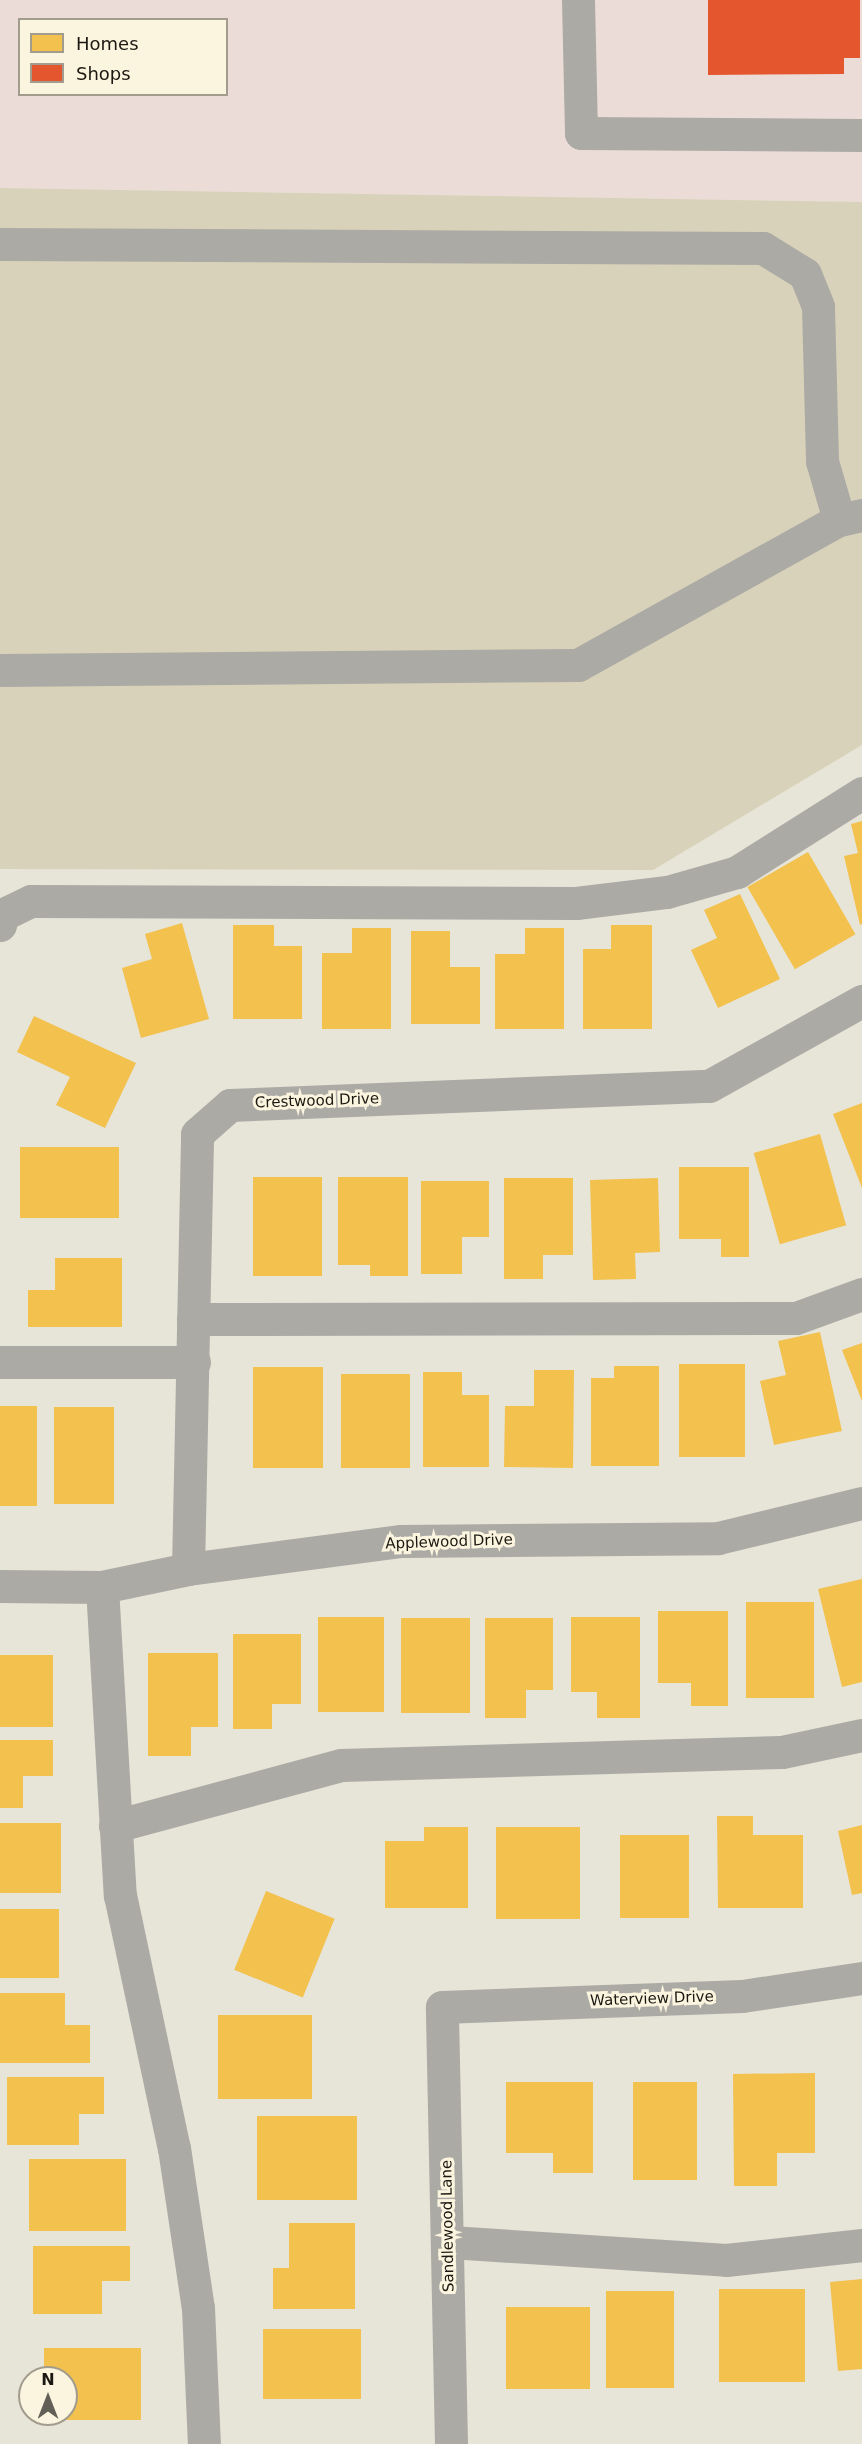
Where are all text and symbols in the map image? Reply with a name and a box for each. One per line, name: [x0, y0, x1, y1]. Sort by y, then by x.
legend: [18, 18, 228, 96]
text: Homes: [76, 33, 139, 54]
text: Shops: [76, 63, 131, 84]
street label: Crestwood Drive: [255, 1090, 379, 1112]
street label: Applewood Drive: [385, 1531, 513, 1553]
street label: Waterview Drive: [590, 1988, 714, 2010]
street label: Sandlewood Lane: [438, 2160, 458, 2292]
north arrow: [18, 2366, 78, 2426]
text: N: [41, 2370, 55, 2389]

